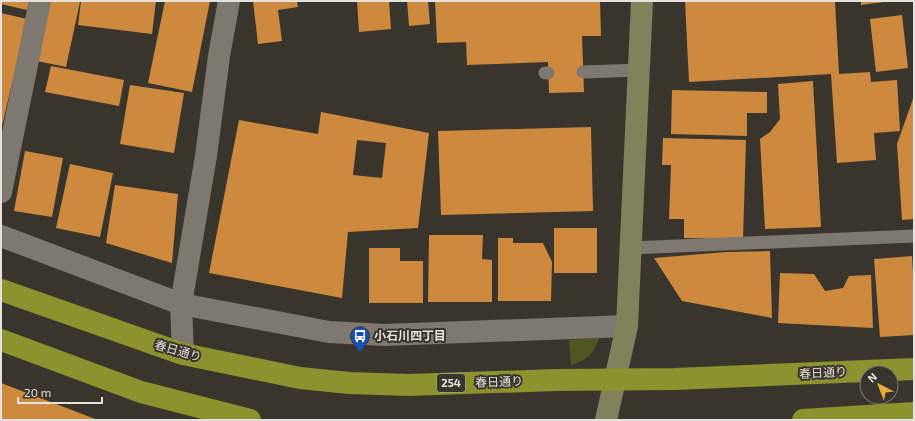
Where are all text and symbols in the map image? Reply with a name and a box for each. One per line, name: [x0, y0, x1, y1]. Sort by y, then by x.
bus stop icon: 小石川四丁目: [349, 325, 371, 353]
place label: 小石川四丁目: [374, 328, 446, 342]
street label: 春日通り: [153, 337, 203, 363]
street label: 春日通り: [799, 364, 847, 380]
north arrow: [859, 365, 899, 405]
text: N: [865, 370, 879, 385]
street label: 春日通り: [475, 373, 523, 389]
road number: 254: [437, 374, 465, 392]
scale bar: [18, 379, 102, 405]
text: 20 m: [24, 385, 51, 399]

